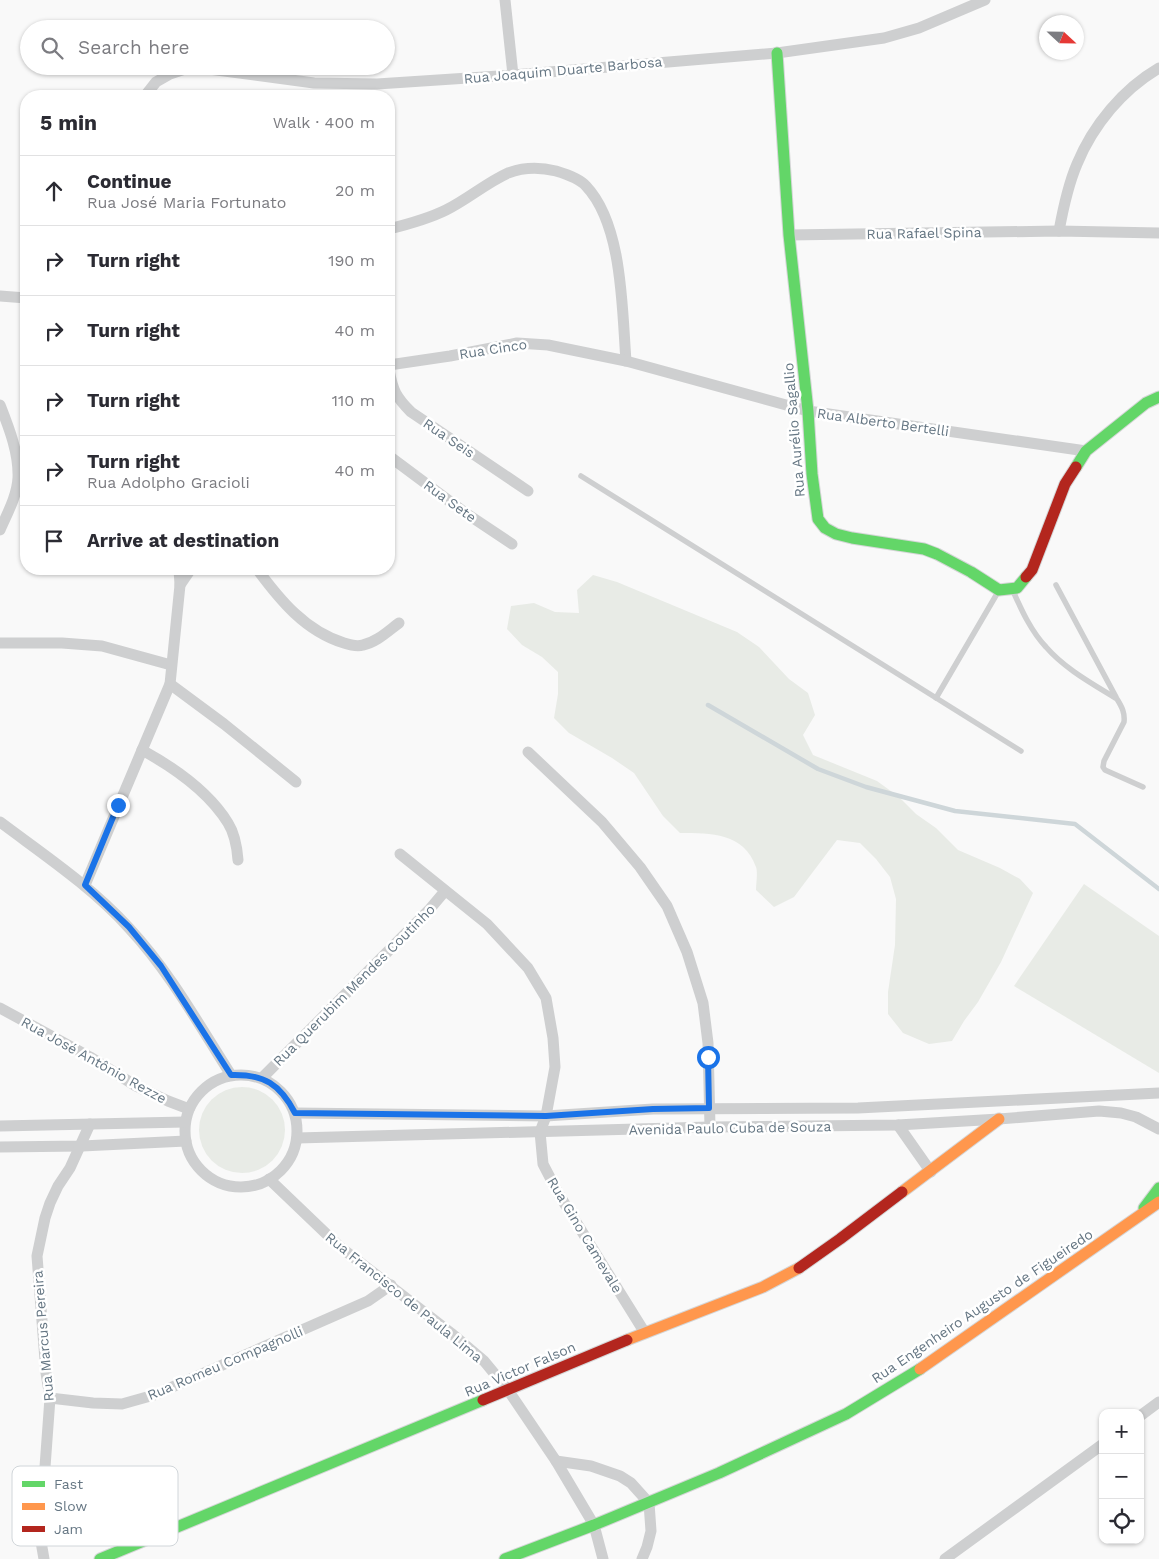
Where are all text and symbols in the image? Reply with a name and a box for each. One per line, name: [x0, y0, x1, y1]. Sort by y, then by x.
north arrow: [1039, 15, 1084, 60]
search box: [20, 20, 395, 75]
icon: search: [38, 34, 66, 62]
text: Search here: [78, 36, 189, 59]
street label: Rua Joaquim Duarte Barbosa: [463, 53, 663, 87]
text: 5 min: [40, 110, 97, 135]
text: Walk · 400 m: [273, 113, 375, 132]
text: Continue: [87, 170, 171, 193]
icon: ahead: [40, 177, 68, 205]
text: 20 m: [335, 181, 375, 200]
text: Rua José Maria Fortunato: [87, 193, 286, 212]
street label: Rua Rafael Spina: [866, 224, 982, 242]
icon: right: [40, 247, 68, 275]
text: Turn right: [87, 249, 180, 272]
text: 190 m: [328, 251, 375, 270]
icon: right: [40, 317, 68, 345]
text: Turn right: [87, 319, 180, 342]
text: 40 m: [335, 321, 375, 340]
street label: Rua Cinco: [458, 336, 528, 362]
street label: Rua Aurélio Sagallio: [780, 362, 808, 498]
icon: right: [40, 387, 68, 415]
text: Turn right: [87, 389, 180, 412]
text: 110 m: [332, 391, 375, 410]
street label: Rua Alberto Bertelli: [816, 405, 950, 439]
street label: Rua Seis: [420, 415, 478, 461]
text: Turn right: [87, 450, 180, 473]
icon: right: [40, 457, 68, 485]
text: 40 m: [335, 461, 375, 480]
text: Rua Adolpho Gracioli: [87, 473, 250, 492]
street label: Rua Sete: [421, 477, 479, 525]
icon: arrive: [40, 527, 68, 555]
text: Arrive at destination: [87, 529, 279, 552]
route end: [107, 794, 130, 817]
street label: Rua Querubim Mendes Coutinho: [270, 901, 438, 1069]
street label: Rua José Antônio Rezze: [19, 1013, 169, 1107]
route start: [697, 1046, 720, 1069]
street label: Avenida Paulo Cuba de Souza: [629, 1118, 832, 1138]
street label: Rua Gino Camevale: [544, 1174, 626, 1296]
street label: Rua Engenheiro Augusto de Figueiredo: [868, 1226, 1096, 1386]
street label: Rua Francisco de Paula Lima: [322, 1229, 486, 1365]
street label: Rua Marcus Pereira: [29, 1270, 57, 1402]
street label: Rua Romeu Compagnolli: [145, 1323, 305, 1403]
street label: Rua Victor Falson: [462, 1338, 578, 1400]
map controls: [1099, 1409, 1144, 1544]
button: +: [1099, 1409, 1144, 1454]
button: −: [1099, 1454, 1144, 1499]
legend: [12, 1466, 178, 1546]
text: Fast: [54, 1476, 83, 1492]
text: Slow: [54, 1498, 87, 1514]
button: locate: [1099, 1499, 1144, 1544]
text: Jam: [54, 1521, 83, 1537]

